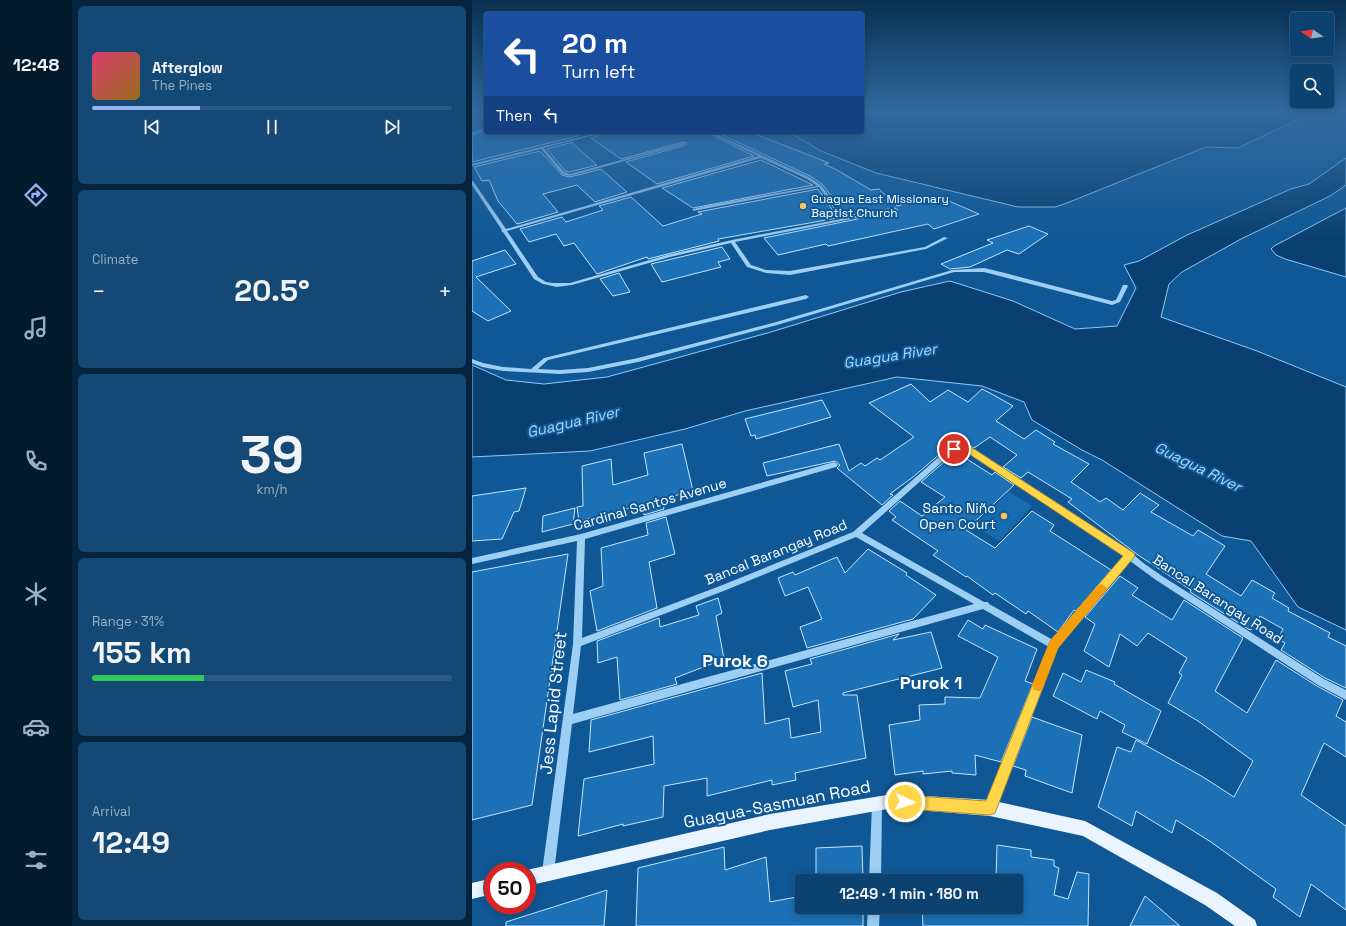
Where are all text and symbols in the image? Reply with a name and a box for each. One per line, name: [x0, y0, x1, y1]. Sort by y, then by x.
north arrow: [1290, 12, 1334, 56]
map controls: [1290, 12, 1334, 108]
text: 20 m: [562, 25, 628, 61]
icon: left: [496, 28, 548, 80]
text: 12:48: [13, 53, 59, 76]
text: Afterglow: [152, 58, 223, 77]
text: Turn left: [562, 60, 635, 83]
button: search: [1290, 64, 1334, 108]
text: The Pines: [152, 77, 212, 94]
icon: left: [540, 104, 562, 126]
text: Then: [496, 106, 532, 125]
icon: previous: [141, 116, 163, 138]
icon: pause: [261, 116, 283, 138]
icon: next: [381, 116, 403, 138]
icon: directions: [22, 181, 50, 209]
place label: Guagua East Missionary Baptist Church: [811, 191, 949, 221]
marker: Guagua East Missionary Baptist Church: [798, 201, 808, 211]
text: Climate: [92, 251, 138, 268]
text: 20.5°: [234, 271, 310, 310]
text: −: [92, 277, 106, 305]
text: +: [438, 277, 452, 305]
icon: music: [22, 314, 50, 342]
water label: Guagua River: [842, 339, 939, 372]
water label: Guagua River: [525, 401, 622, 441]
text: 39: [240, 422, 304, 488]
pin: [937, 432, 971, 466]
water label: Guagua River: [1152, 437, 1246, 496]
icon: arrive: [943, 438, 965, 460]
icon: phone: [22, 447, 50, 475]
street label: Cardinal Santos Avenue: [571, 474, 729, 534]
text: km/h: [257, 481, 287, 498]
place label: Santo Niño Open Court: [919, 499, 996, 533]
marker: Santo Niño Open Court: [999, 511, 1009, 521]
street label: Bancal Barangay Road: [702, 515, 850, 589]
street label: Bancal Barangay Road: [1149, 550, 1287, 648]
icon: climate: [22, 580, 50, 608]
text: Range · 31%: [92, 613, 164, 630]
street label: Jess Lapid Street: [535, 630, 571, 775]
text: 155 km: [92, 633, 192, 672]
district label: Purok 6: [702, 649, 768, 672]
district label: Purok 1: [900, 671, 962, 694]
icon: car: [22, 713, 50, 741]
street label: Guagua-Sasmuan Road: [682, 775, 872, 833]
position arrow: [884, 781, 926, 823]
text: Arrival: [92, 803, 131, 820]
text: 12:49: [92, 823, 170, 862]
icon: filters: [22, 846, 50, 874]
speed limit sign: 50: [484, 862, 536, 914]
text: 12:49 · 1 min · 180 m: [839, 884, 979, 903]

